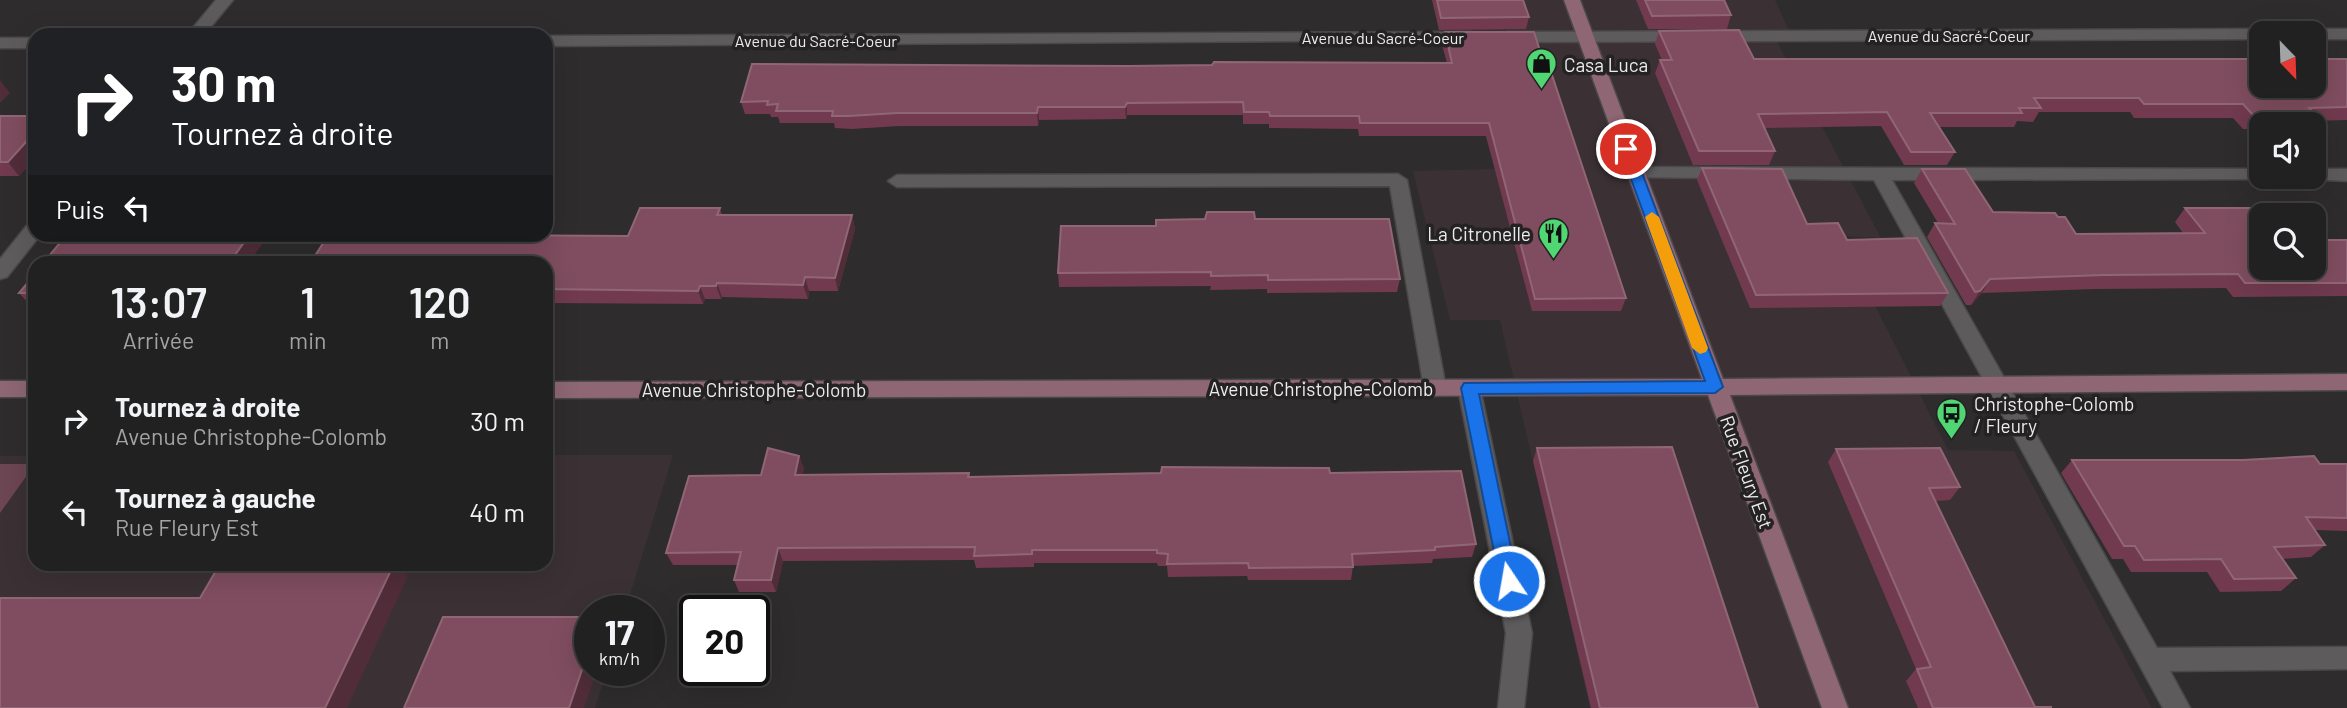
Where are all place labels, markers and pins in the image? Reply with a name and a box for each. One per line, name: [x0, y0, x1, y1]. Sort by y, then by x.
shop icon: Casa Luca: [1524, 47, 1558, 91]
place label: Casa Luca: [1564, 53, 1648, 76]
pin: [1596, 119, 1656, 179]
restaurant icon: La Citronelle: [1537, 216, 1571, 260]
place label: La Citronelle: [1427, 222, 1531, 245]
place label: Christophe-Colomb / Fleury: [1974, 392, 2135, 437]
bus stop icon: Christophe-Colomb / Fleury: [1934, 397, 1968, 441]

